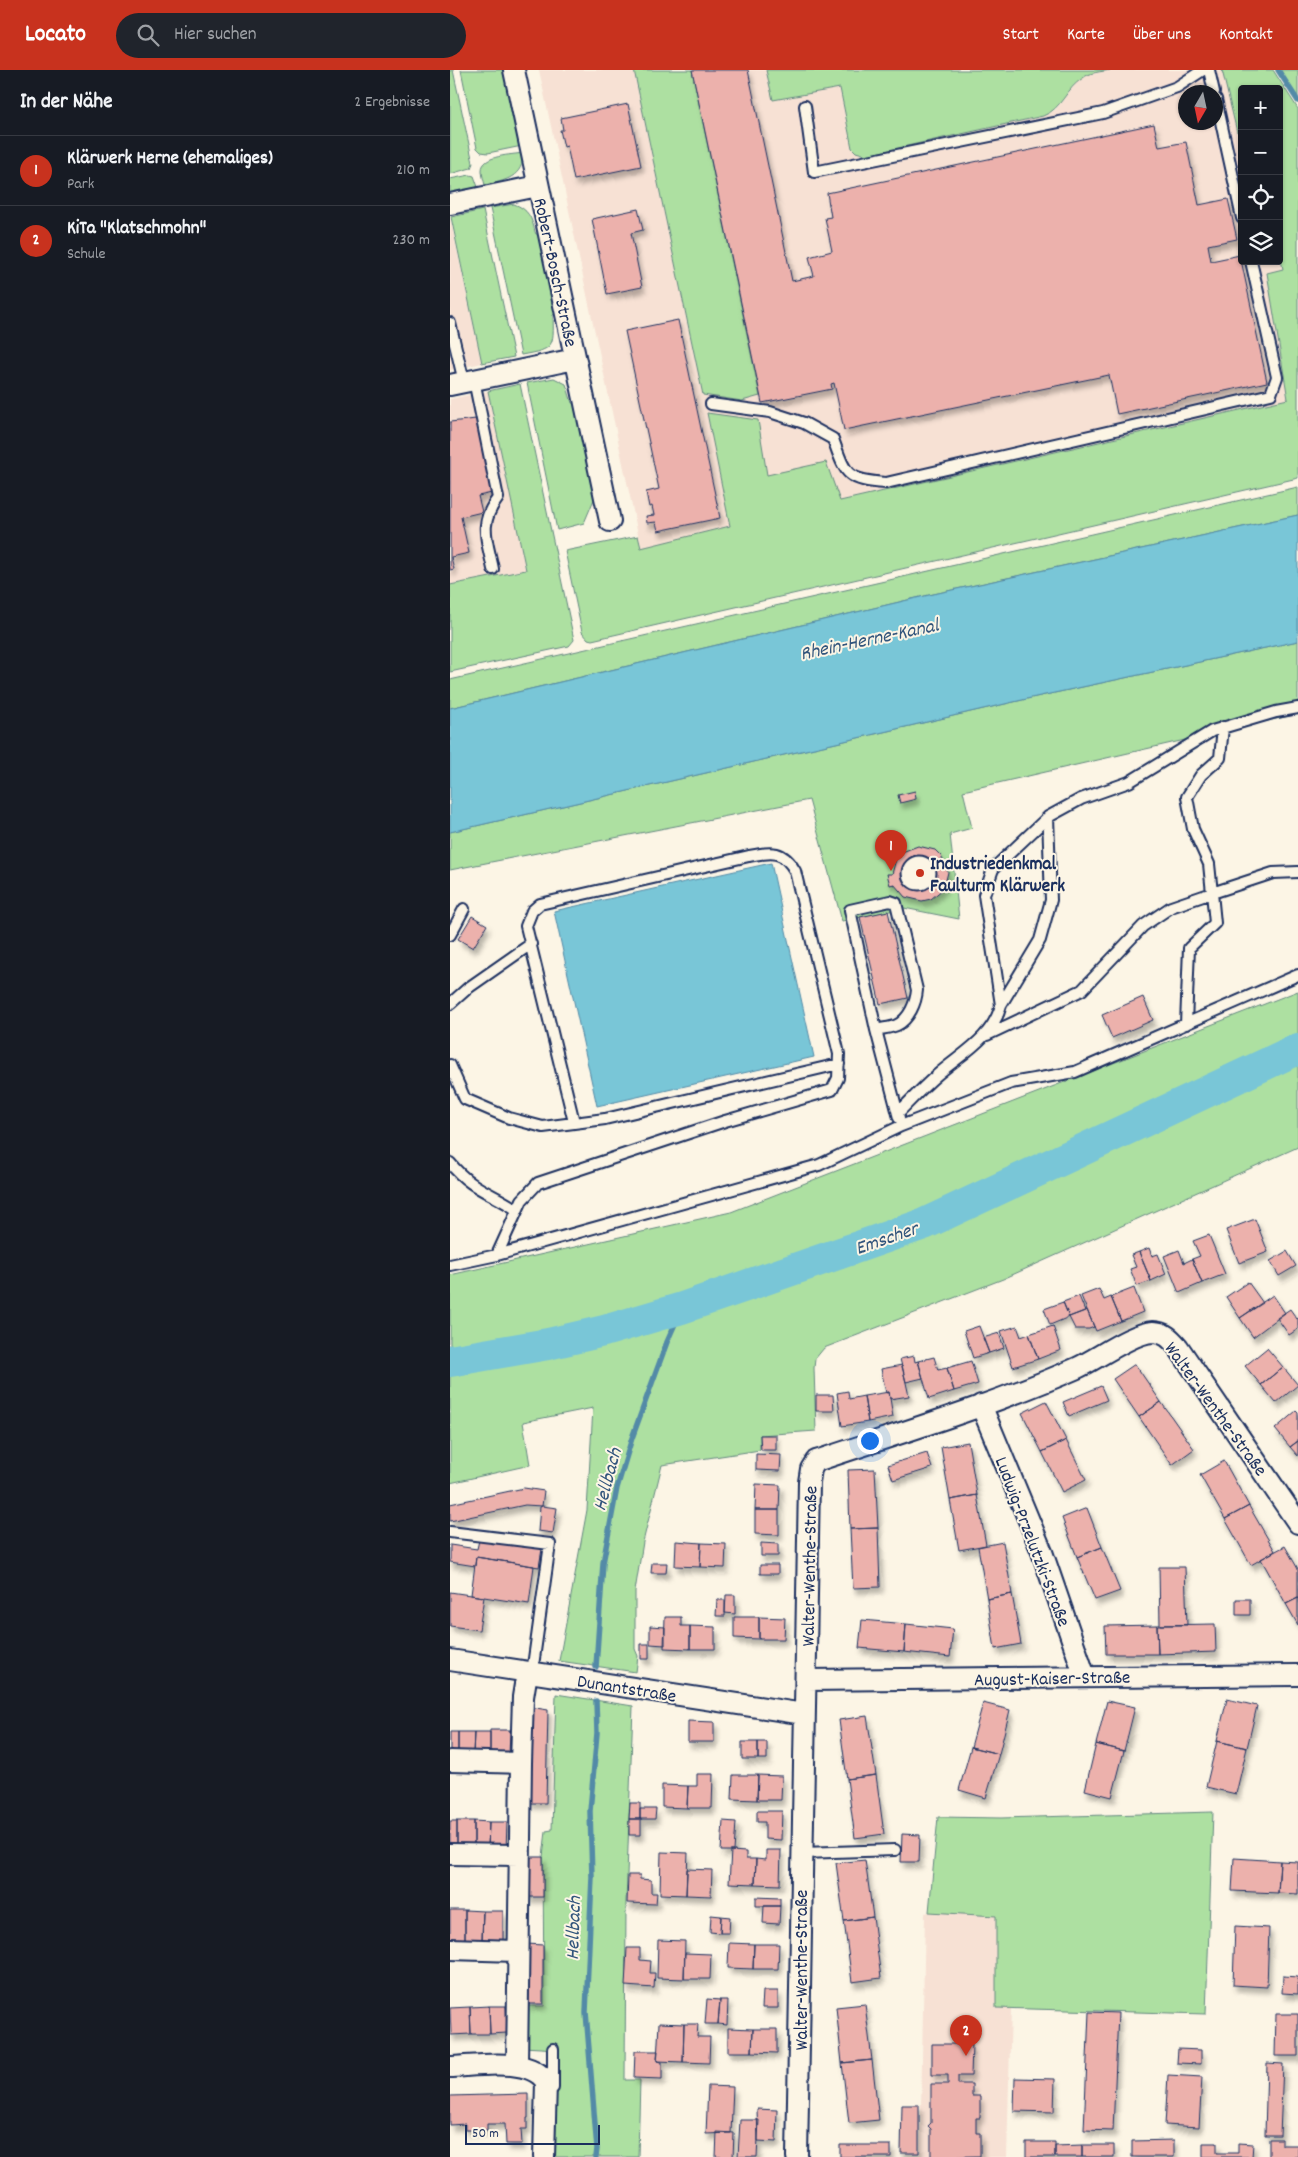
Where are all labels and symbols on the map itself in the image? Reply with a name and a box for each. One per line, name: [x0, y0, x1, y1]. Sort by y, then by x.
north arrow: [1178, 85, 1223, 130]
street label: Robert-Bosch-Straße: [525, 196, 583, 350]
water label: Rhein-Herne-Kanal: [798, 612, 944, 669]
pin: 1: [875, 830, 907, 871]
place label: Industriedenkmal Faulturm Klärwerk: [930, 852, 1065, 901]
marker: Industriedenkmal Faulturm Klärwerk: [914, 867, 926, 879]
water label: Emscher: [852, 1215, 925, 1264]
street label: Walter-Wenthe-Straße: [1156, 1337, 1272, 1483]
your location: [857, 1428, 883, 1454]
water label: Hellbach: [587, 1445, 631, 1514]
street label: Ludwig-Przelutzki-Straße: [986, 1453, 1076, 1631]
street label: Walter-Wenthe-Straße: [797, 1486, 826, 1647]
street label: August-Kaiser-Straße: [974, 1666, 1130, 1695]
street label: Dunantstraße: [575, 1669, 678, 1712]
street label: Walter-Wenthe-Straße: [790, 1890, 817, 2050]
water label: Hellbach: [560, 1895, 590, 1960]
pin: 2: [950, 2015, 982, 2056]
scale bar: [465, 2122, 600, 2145]

